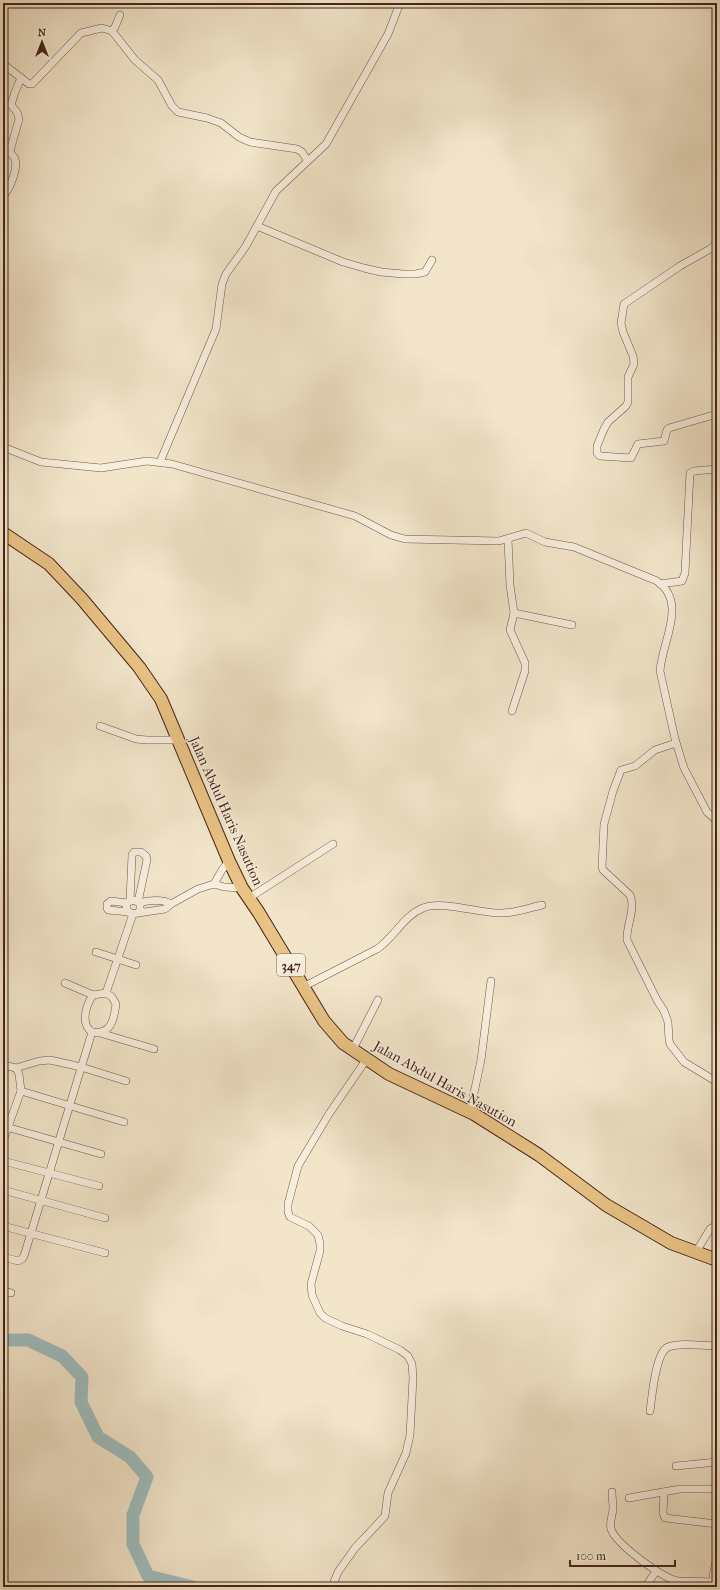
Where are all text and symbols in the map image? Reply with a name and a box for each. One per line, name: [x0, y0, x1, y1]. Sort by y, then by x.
north arrow: [22, 22, 62, 62]
text: N: [38, 26, 47, 39]
street label: Jalan Abdul Haris Nasution: [185, 733, 267, 888]
road number: 347: [277, 954, 305, 976]
street label: Jalan Abdul Haris Nasution: [369, 1037, 520, 1131]
scale bar: [570, 1542, 675, 1568]
text: 100 m: [576, 1549, 606, 1563]

